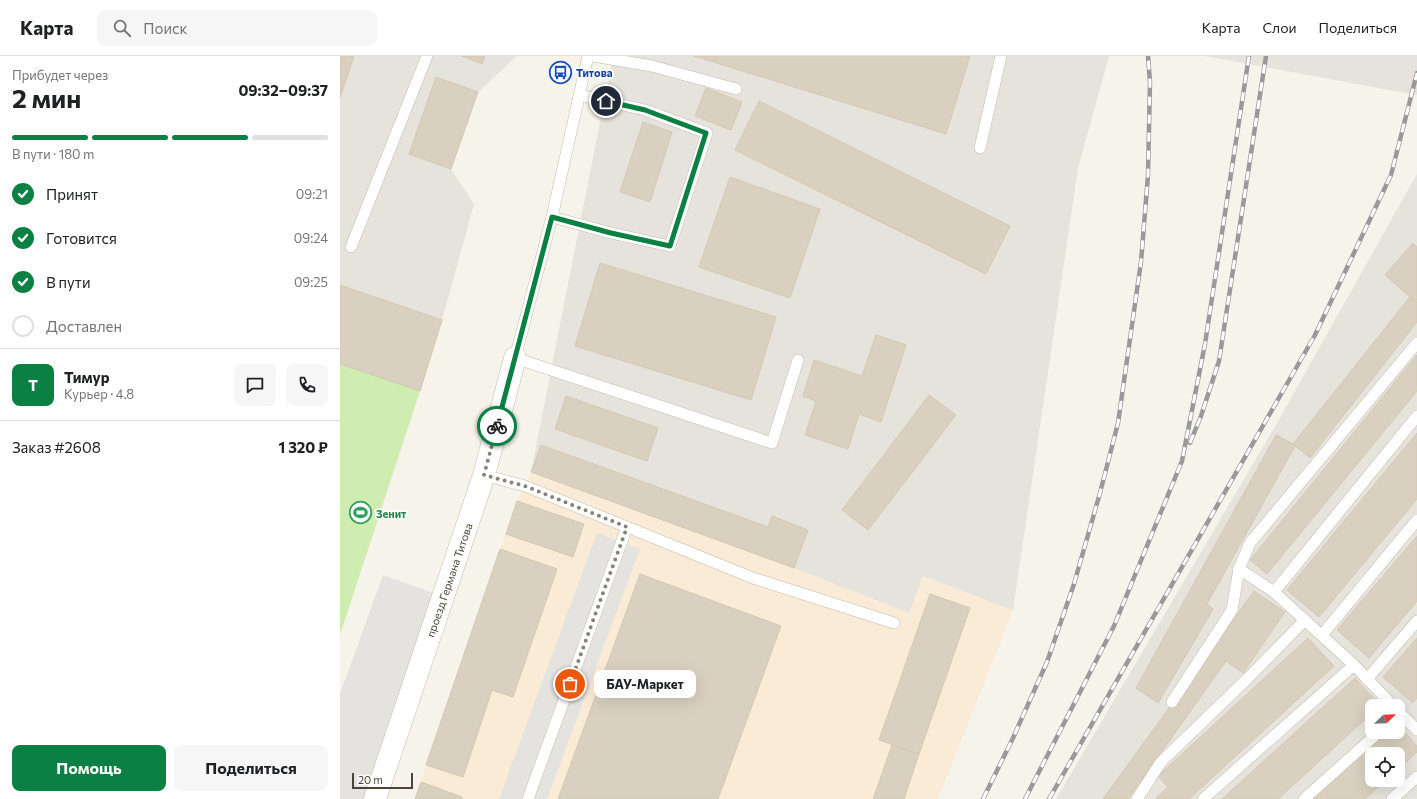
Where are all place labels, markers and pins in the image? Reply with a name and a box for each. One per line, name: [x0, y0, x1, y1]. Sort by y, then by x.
bus stop icon: Титова: [547, 59, 573, 85]
place label: Титова: [576, 66, 613, 79]
pin: [589, 84, 623, 118]
sports icon: Зенит: [347, 500, 373, 526]
place label: Зенит: [376, 507, 407, 520]
pin: [553, 667, 587, 701]
callout: БАУ-Маркет: [594, 670, 696, 698]

